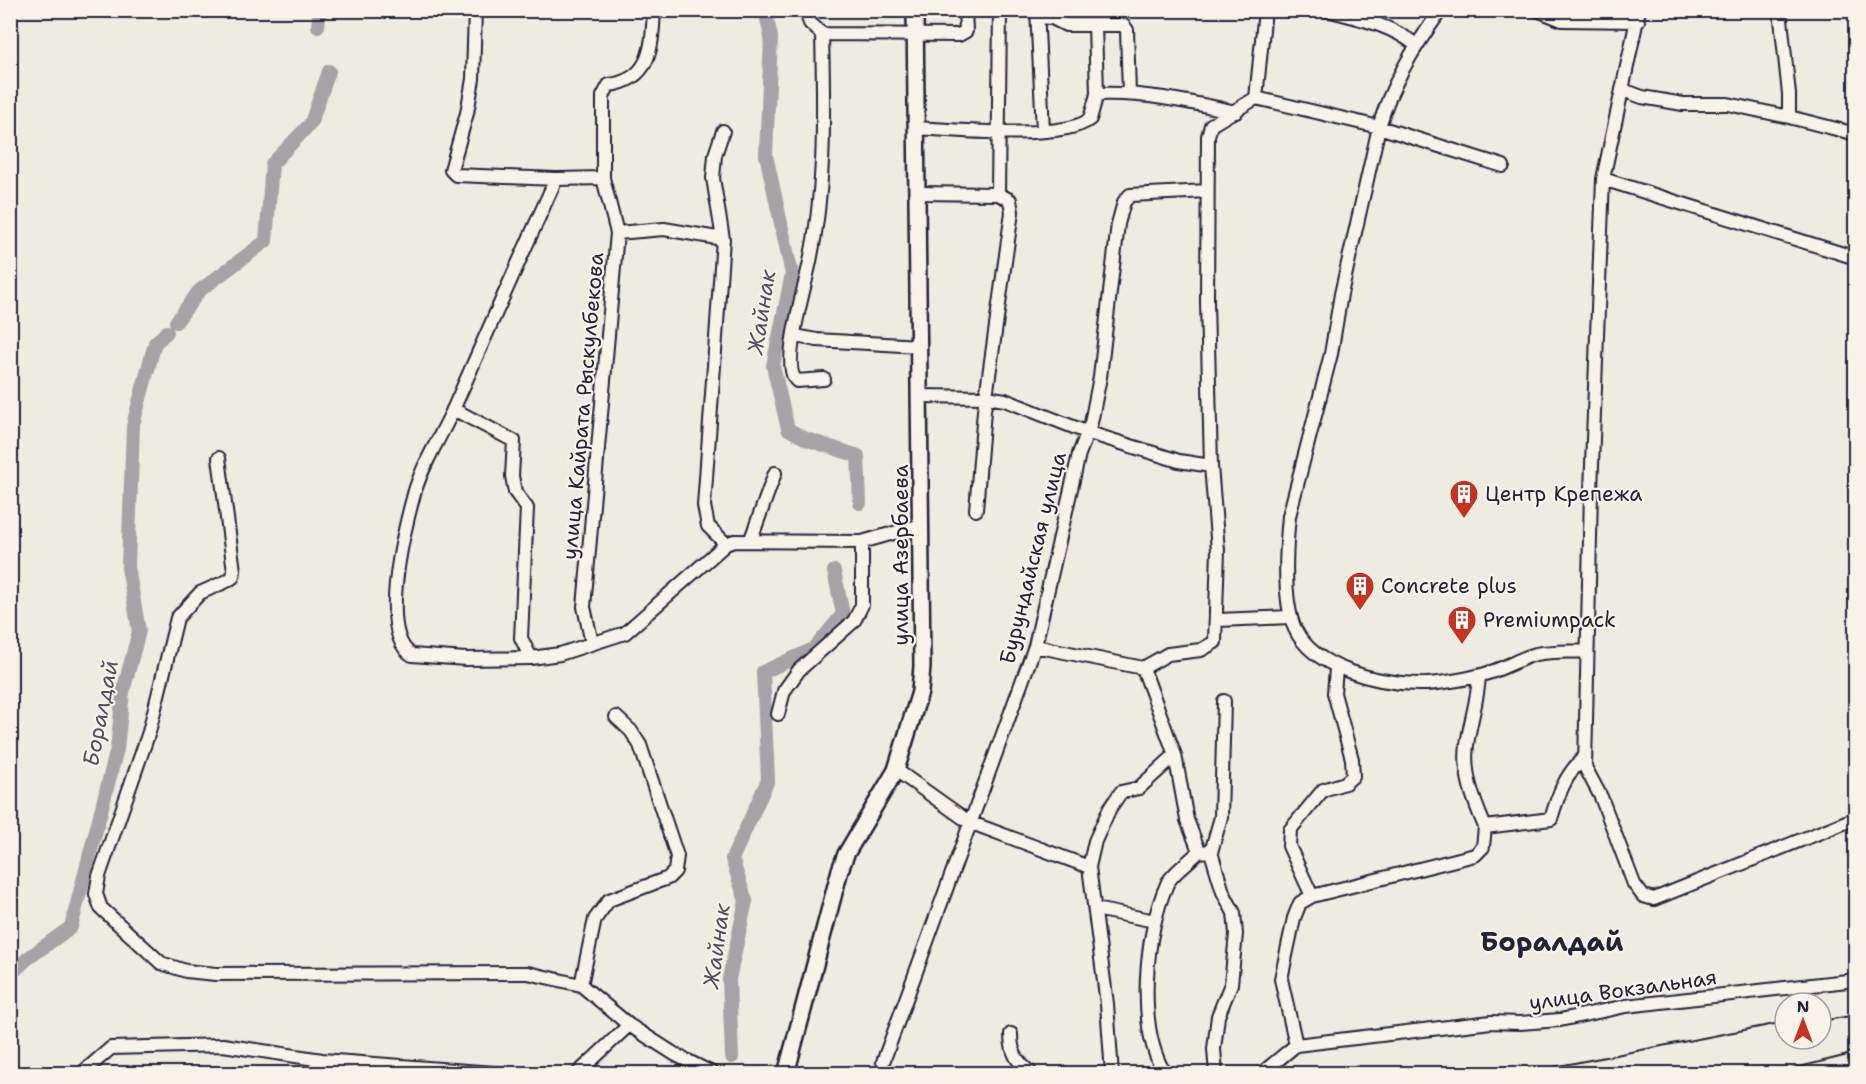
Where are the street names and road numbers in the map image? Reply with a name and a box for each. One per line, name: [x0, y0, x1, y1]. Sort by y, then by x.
street label: улица Кайрата Рыскулбекова: [556, 251, 610, 561]
street label: Бурундайская улица: [993, 449, 1073, 667]
street label: улица Азербаева: [887, 464, 915, 646]
street label: улица Вокзальная: [1527, 963, 1719, 1017]

